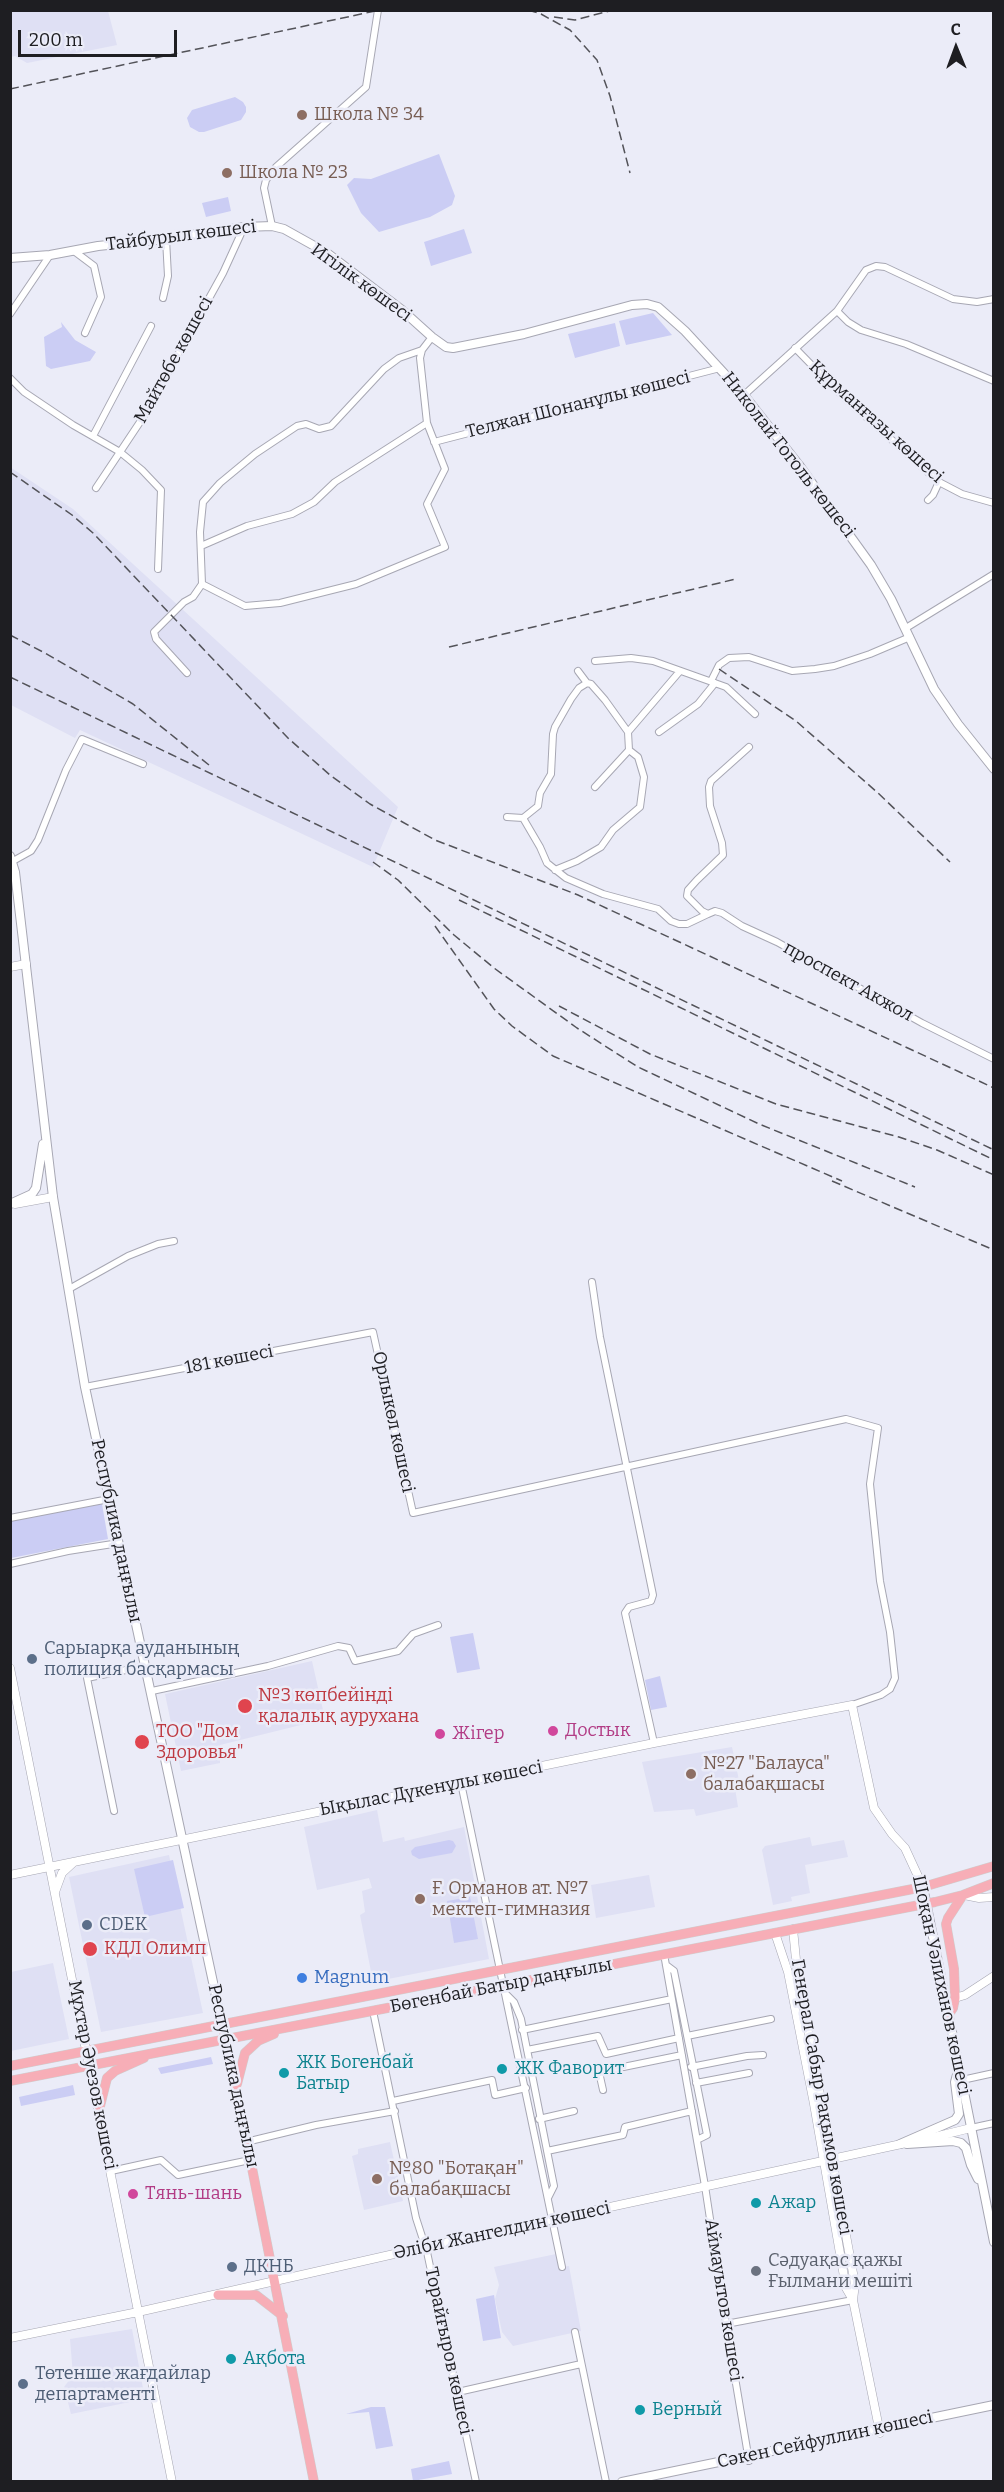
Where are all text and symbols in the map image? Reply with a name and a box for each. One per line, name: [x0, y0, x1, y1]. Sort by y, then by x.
scale bar: [21, 18, 180, 56]
north arrow: [926, 18, 986, 78]
text: С: [950, 20, 961, 39]
text: 200 m: [29, 29, 83, 51]
place label: Школа № 34: [314, 104, 424, 126]
marker: Школа № 34: [295, 108, 309, 122]
place label: Школа № 23: [239, 162, 348, 184]
marker: Школа № 23: [220, 166, 234, 180]
street label: Тайбурыл көшесі: [105, 216, 257, 256]
street label: Игілік көшесі: [306, 239, 416, 327]
street label: Майтөбе көшесі: [130, 293, 218, 427]
street label: Құрманғазы көшесі: [804, 356, 948, 488]
street label: Телжан Шонанұлы көшесі: [464, 367, 692, 443]
street label: Николай Гоголь көшесі: [717, 368, 859, 542]
street label: проспект Акжол: [779, 937, 917, 1027]
street label: 181 көшесі: [183, 1341, 275, 1379]
street label: Орлыкөл көшесі: [367, 1349, 419, 1495]
street label: Республика даңғылы: [86, 1437, 146, 1625]
place label: Сарыарқа ауданының полиция басқармасы: [44, 1638, 239, 1680]
marker: Сарыарқа ауданының полиция басқармасы: [25, 1652, 39, 1666]
place label: №3 көпбейінді қалалық аурухана: [258, 1685, 419, 1728]
marker: №3 көпбейінді қалалық аурухана: [236, 1697, 254, 1715]
place label: Достык: [565, 1720, 630, 1742]
place label: ТОО "Дом Здоровья": [156, 1721, 244, 1764]
place label: Жiгер: [452, 1723, 504, 1745]
marker: Достык: [546, 1724, 560, 1738]
marker: Жiгер: [433, 1727, 447, 1741]
marker: ТОО "Дом Здоровья": [133, 1733, 151, 1751]
place label: №27 "Балауса" балабақшасы: [703, 1753, 830, 1796]
street label: Ықылас Дүкенұлы көшесі: [318, 1757, 544, 1821]
marker: №27 "Балауса" балабақшасы: [684, 1767, 698, 1781]
street label: Шоқан Уәлиханов көшесі: [907, 1873, 975, 2097]
place label: Ғ. Орманов ат. №7 мектеп-гимназия: [432, 1878, 590, 1920]
marker: Ғ. Орманов ат. №7 мектеп-гимназия: [413, 1892, 427, 1906]
place label: CDEK: [99, 1914, 147, 1936]
marker: CDEK: [80, 1918, 94, 1932]
place label: КДЛ Олимп: [104, 1938, 206, 1960]
marker: КДЛ Олимп: [81, 1940, 99, 1958]
street label: Бөгенбай Батыр даңғылы: [388, 1954, 614, 2018]
street label: Генерал Сабыр Рақымов көшесі: [786, 1957, 856, 2237]
place label: Magnum: [314, 1967, 389, 1989]
marker: Magnum: [295, 1971, 309, 1985]
street label: Мұхтар Әуезов көшесі: [63, 1978, 121, 2172]
street label: Республика даңғылы: [203, 1982, 263, 2170]
place label: ЖК Богенбай Батыр: [296, 2052, 414, 2094]
place label: ЖК Фаворит: [514, 2058, 624, 2080]
marker: ЖК Фаворит: [495, 2062, 509, 2076]
marker: ЖК Богенбай Батыр: [277, 2066, 291, 2080]
place label: №80 "Ботақан" балабақшасы: [389, 2158, 524, 2200]
marker: №80 "Ботақан" балабақшасы: [370, 2172, 384, 2186]
place label: Тянь-шань: [145, 2183, 242, 2205]
marker: Тянь-шань: [126, 2187, 140, 2201]
place label: Ажар: [768, 2192, 816, 2214]
marker: Ажар: [749, 2196, 763, 2210]
street label: Әліби Жангелдин көшесі: [392, 2197, 612, 2265]
street label: Аймауытов көшесі: [699, 2217, 747, 2383]
place label: Сәдуақас қажы Ғылмани мешіті: [768, 2250, 913, 2292]
place label: ДКНБ: [244, 2256, 294, 2278]
marker: ДКНБ: [225, 2260, 239, 2274]
marker: Сәдуақас қажы Ғылмани мешіті: [749, 2264, 763, 2278]
street label: Торайғыров көшесі: [420, 2265, 476, 2437]
place label: Ақбота: [243, 2348, 306, 2370]
marker: Ақбота: [224, 2352, 238, 2366]
place label: Төтенше жағдайлар департаменті: [35, 2363, 211, 2406]
marker: Төтенше жағдайлар департаменті: [16, 2377, 30, 2391]
place label: Верный: [652, 2399, 722, 2421]
marker: Верный: [633, 2403, 647, 2417]
street label: Сәкен Сейфуллин көшесі: [715, 2407, 935, 2473]

